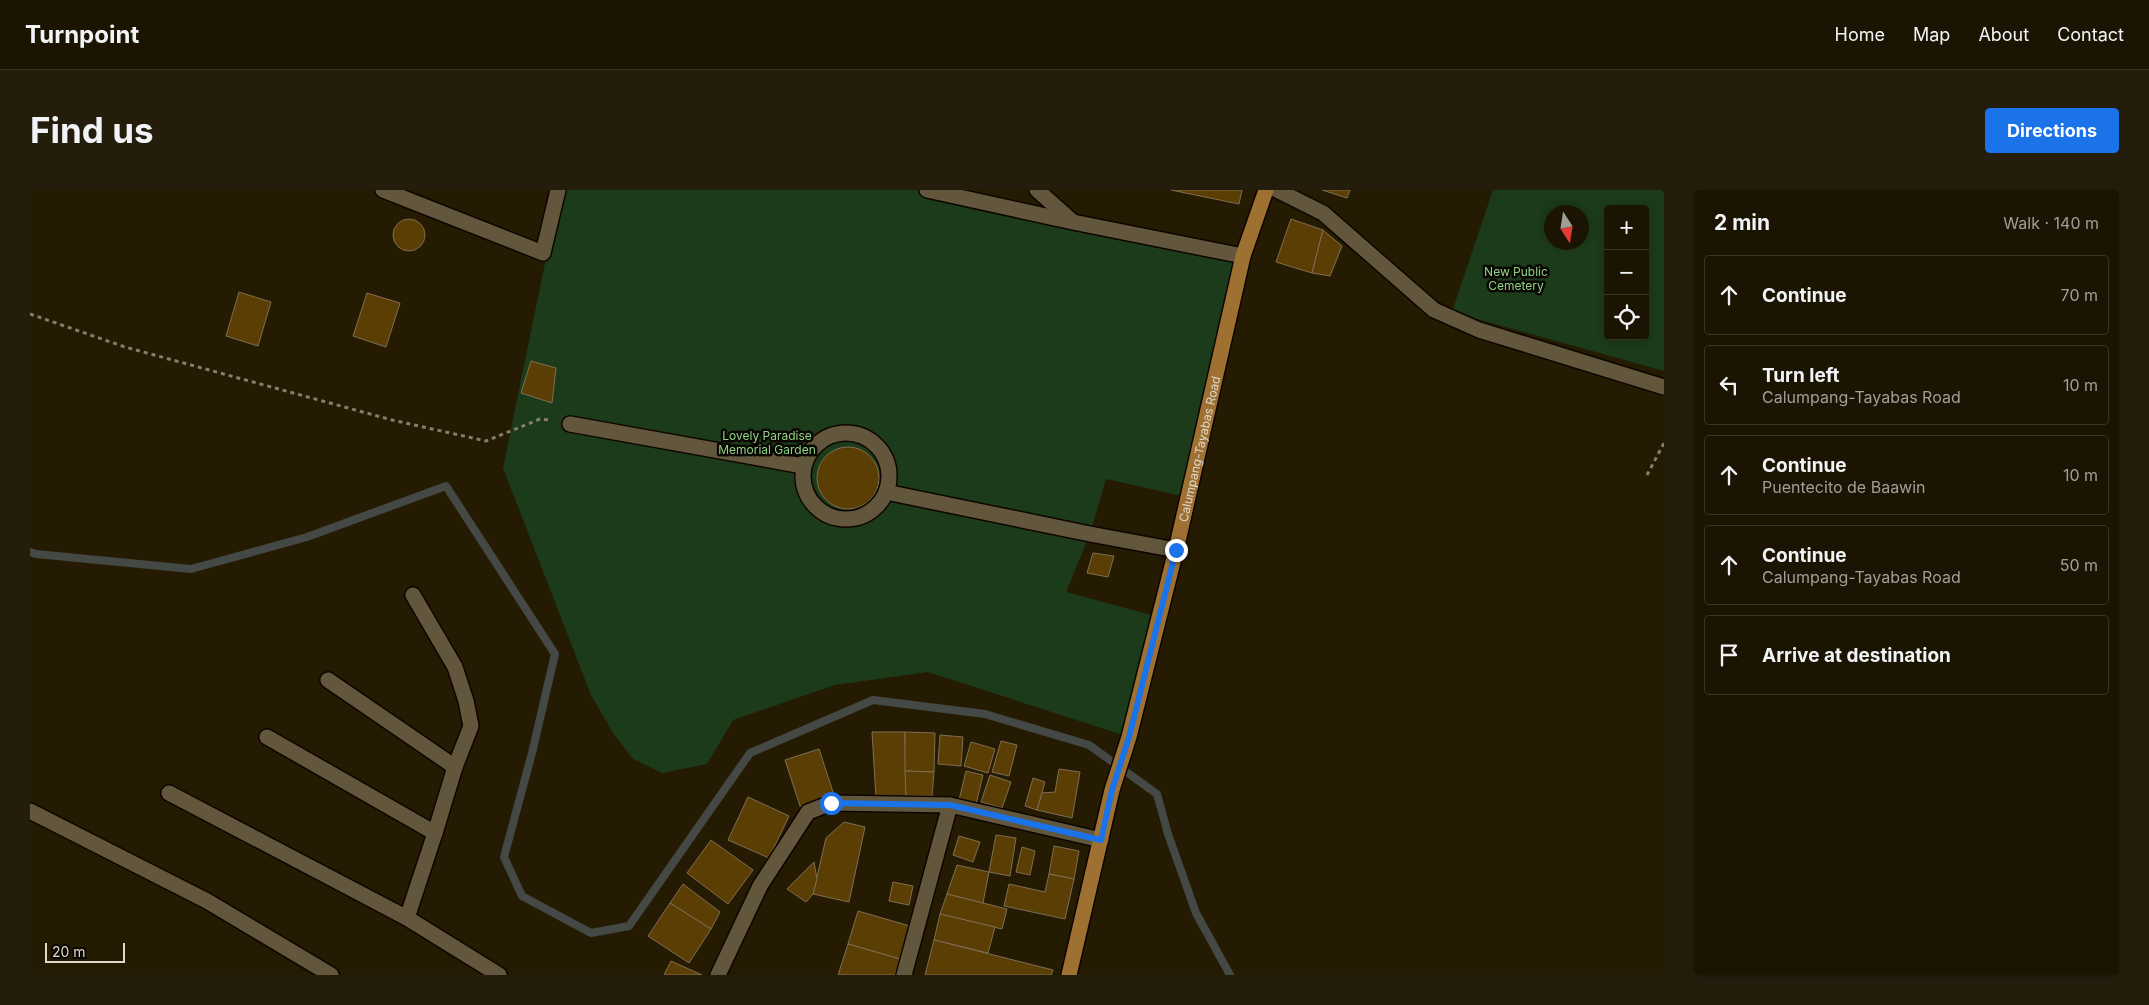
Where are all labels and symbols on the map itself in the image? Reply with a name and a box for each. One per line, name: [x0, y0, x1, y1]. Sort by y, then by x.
north arrow: [1544, 205, 1589, 250]
park label: New Public Cemetery: [1484, 264, 1548, 293]
street label: Calumpang-Tayabas Road: [1175, 375, 1223, 523]
park label: Lovely Paradise Memorial Garden: [718, 428, 816, 457]
route end: [1165, 539, 1188, 562]
route start: [820, 792, 843, 815]
scale bar: [45, 940, 125, 963]

